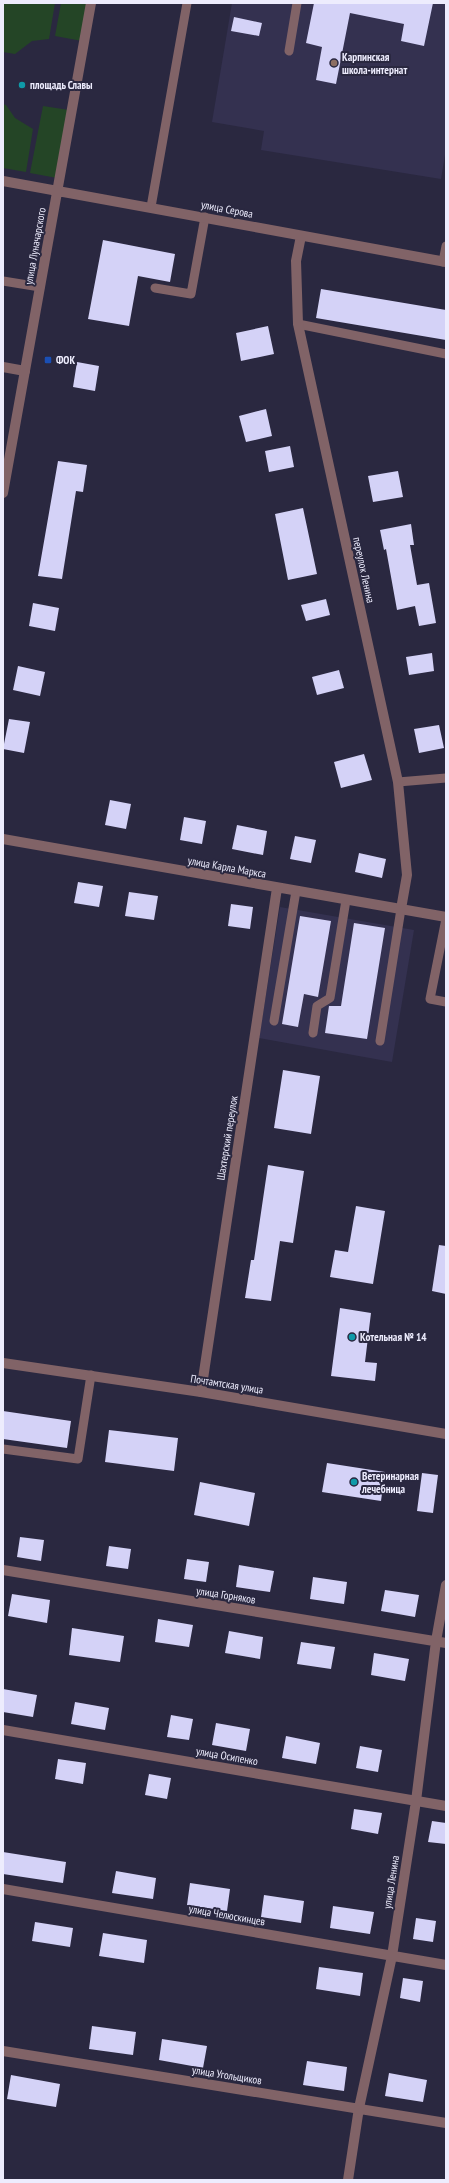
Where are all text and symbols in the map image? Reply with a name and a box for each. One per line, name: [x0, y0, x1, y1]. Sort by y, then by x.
place label: Карпинская школа-интернат: [342, 50, 407, 77]
marker: Карпинская школа-интернат: [329, 58, 339, 68]
place label: площадь Славы: [30, 78, 93, 92]
marker: площадь Славы: [17, 80, 27, 90]
street label: улица Серова: [200, 197, 254, 221]
street label: улица Луначарского: [21, 206, 49, 286]
place label: ФОК: [56, 353, 75, 367]
marker: ФОК: [43, 355, 53, 365]
street label: переулок Ленина: [350, 536, 378, 604]
street label: улица Карла Маркса: [187, 853, 267, 881]
street label: Шахтерский переулок: [213, 1094, 241, 1181]
place label: Котельная № 14: [360, 1330, 427, 1344]
marker: Котельная № 14: [347, 1332, 357, 1342]
street label: Почтамтская улица: [190, 1371, 264, 1397]
place label: Ветеринарная лечебница: [361, 1469, 419, 1496]
marker: Ветеринарная лечебница: [349, 1477, 359, 1487]
street label: улица Горняков: [195, 1583, 257, 1607]
street label: улица Осипенко: [195, 1744, 259, 1768]
street label: улица Ленина: [380, 1854, 402, 1910]
street label: улица Челюскинцев: [188, 1901, 267, 1929]
street label: улица Угольщиков: [191, 2063, 263, 2088]

